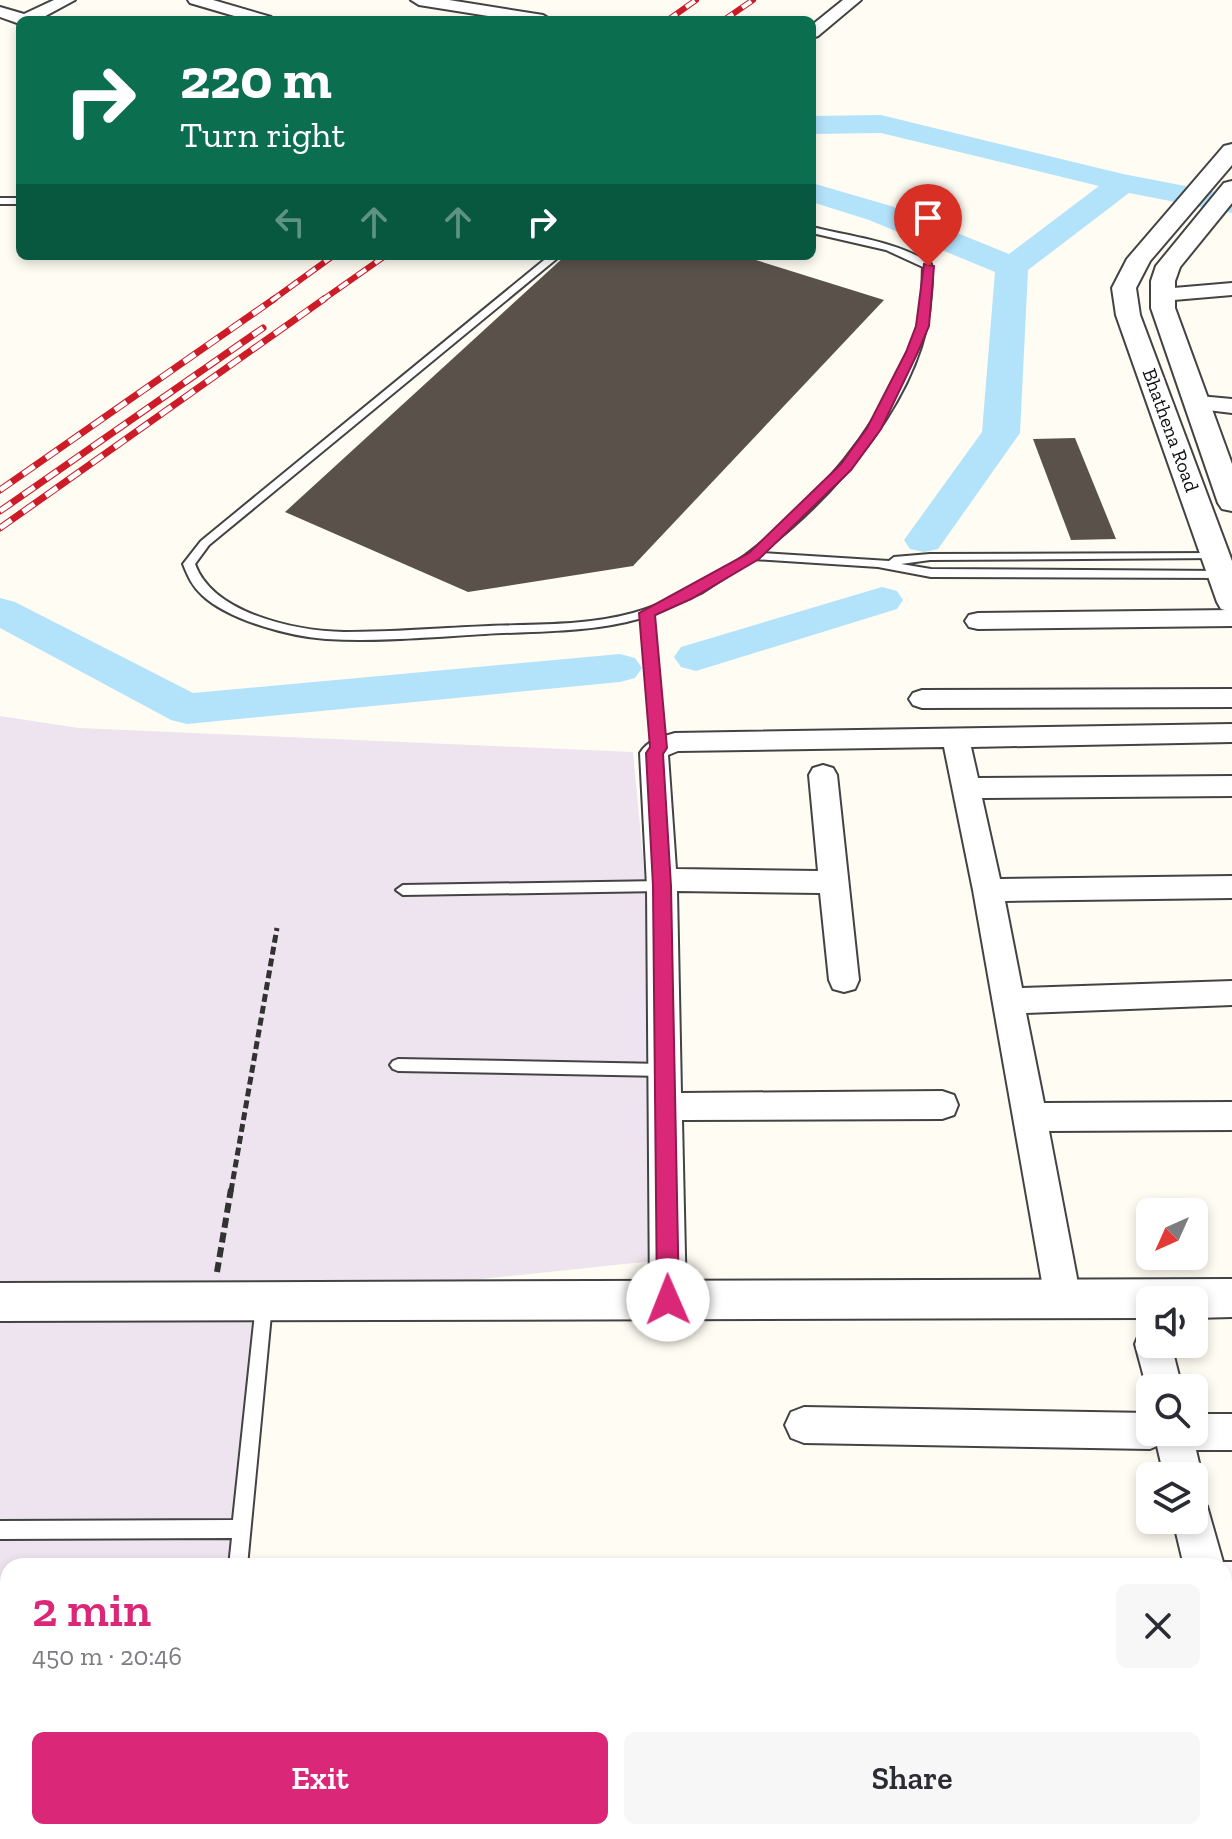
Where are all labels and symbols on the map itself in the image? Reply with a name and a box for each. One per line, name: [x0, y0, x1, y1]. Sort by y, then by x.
pin: [894, 184, 962, 266]
street label: Bhathena Road: [1138, 365, 1204, 495]
north arrow: [1136, 1198, 1208, 1270]
position arrow: [626, 1258, 710, 1342]

